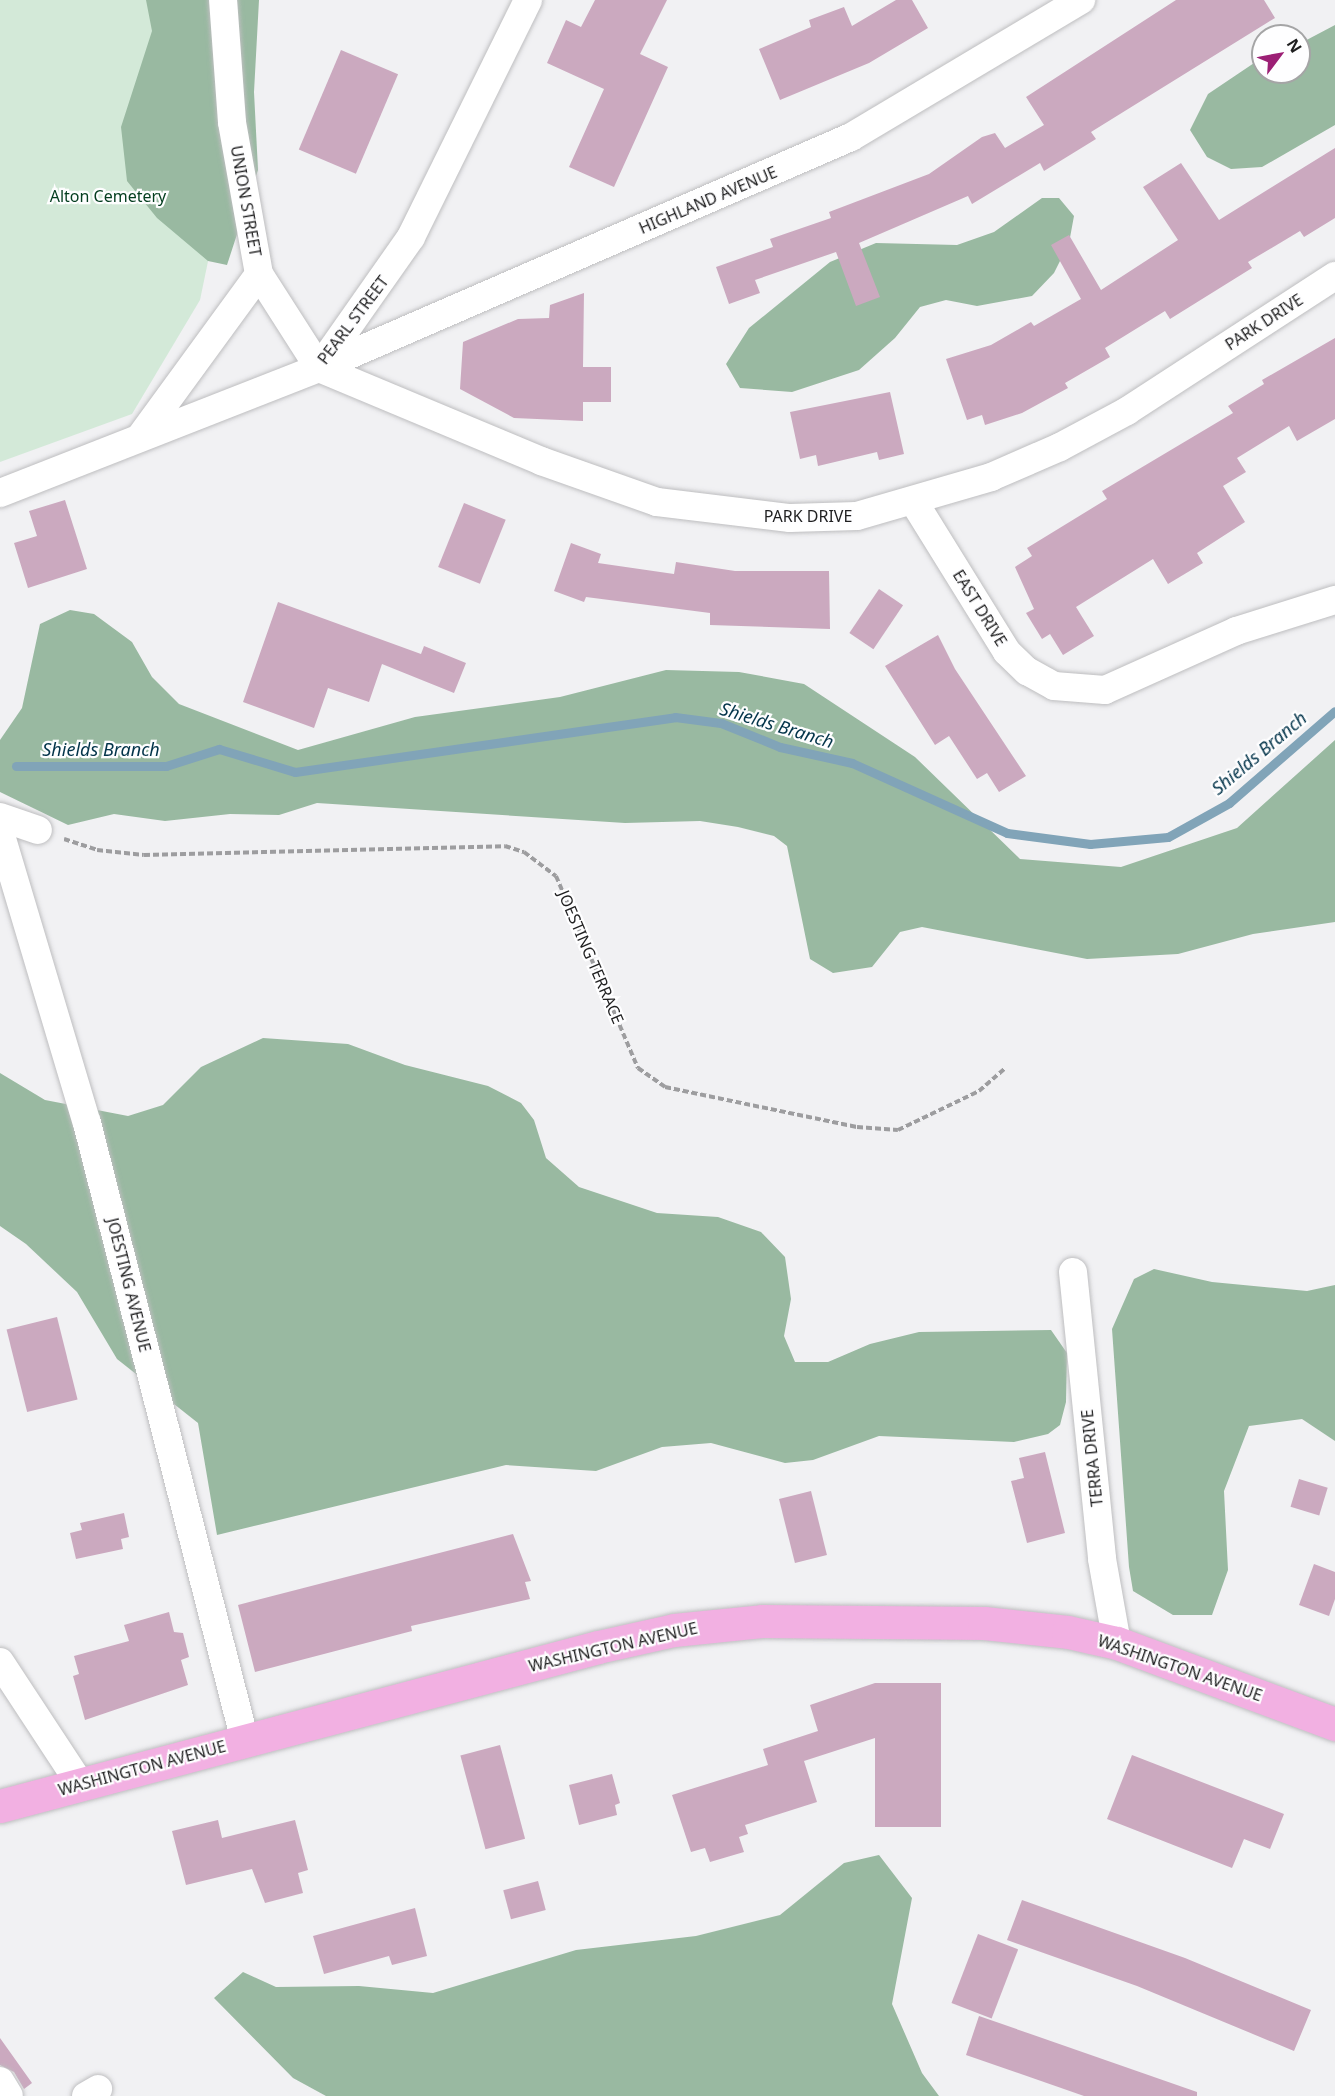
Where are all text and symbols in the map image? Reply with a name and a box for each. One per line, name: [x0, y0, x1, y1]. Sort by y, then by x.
north arrow: [1251, 24, 1311, 84]
text: N: [1282, 34, 1307, 57]
street label: UNION STREET: [227, 144, 265, 258]
street label: HIGHLAND AVENUE: [636, 162, 780, 238]
park label: Alton Cemetery: [50, 186, 166, 206]
street label: PEARL STREET: [314, 272, 392, 368]
street label: PARK DRIVE: [1222, 290, 1306, 354]
street label: PARK DRIVE: [764, 506, 852, 526]
street label: EAST DRIVE: [949, 566, 1011, 650]
water label: Shields Branch: [718, 697, 836, 753]
water label: Shields Branch: [1207, 707, 1311, 799]
water label: Shields Branch: [42, 738, 160, 760]
street label: JOESTING TERRACE: [554, 887, 628, 1027]
street label: JOESTING AVENUE: [103, 1216, 155, 1354]
street label: TERRA DRIVE: [1077, 1408, 1107, 1508]
street label: WASHINGTON AVENUE: [527, 1618, 699, 1676]
street label: WASHINGTON AVENUE: [1095, 1631, 1265, 1705]
street label: WASHINGTON AVENUE: [56, 1736, 228, 1800]

